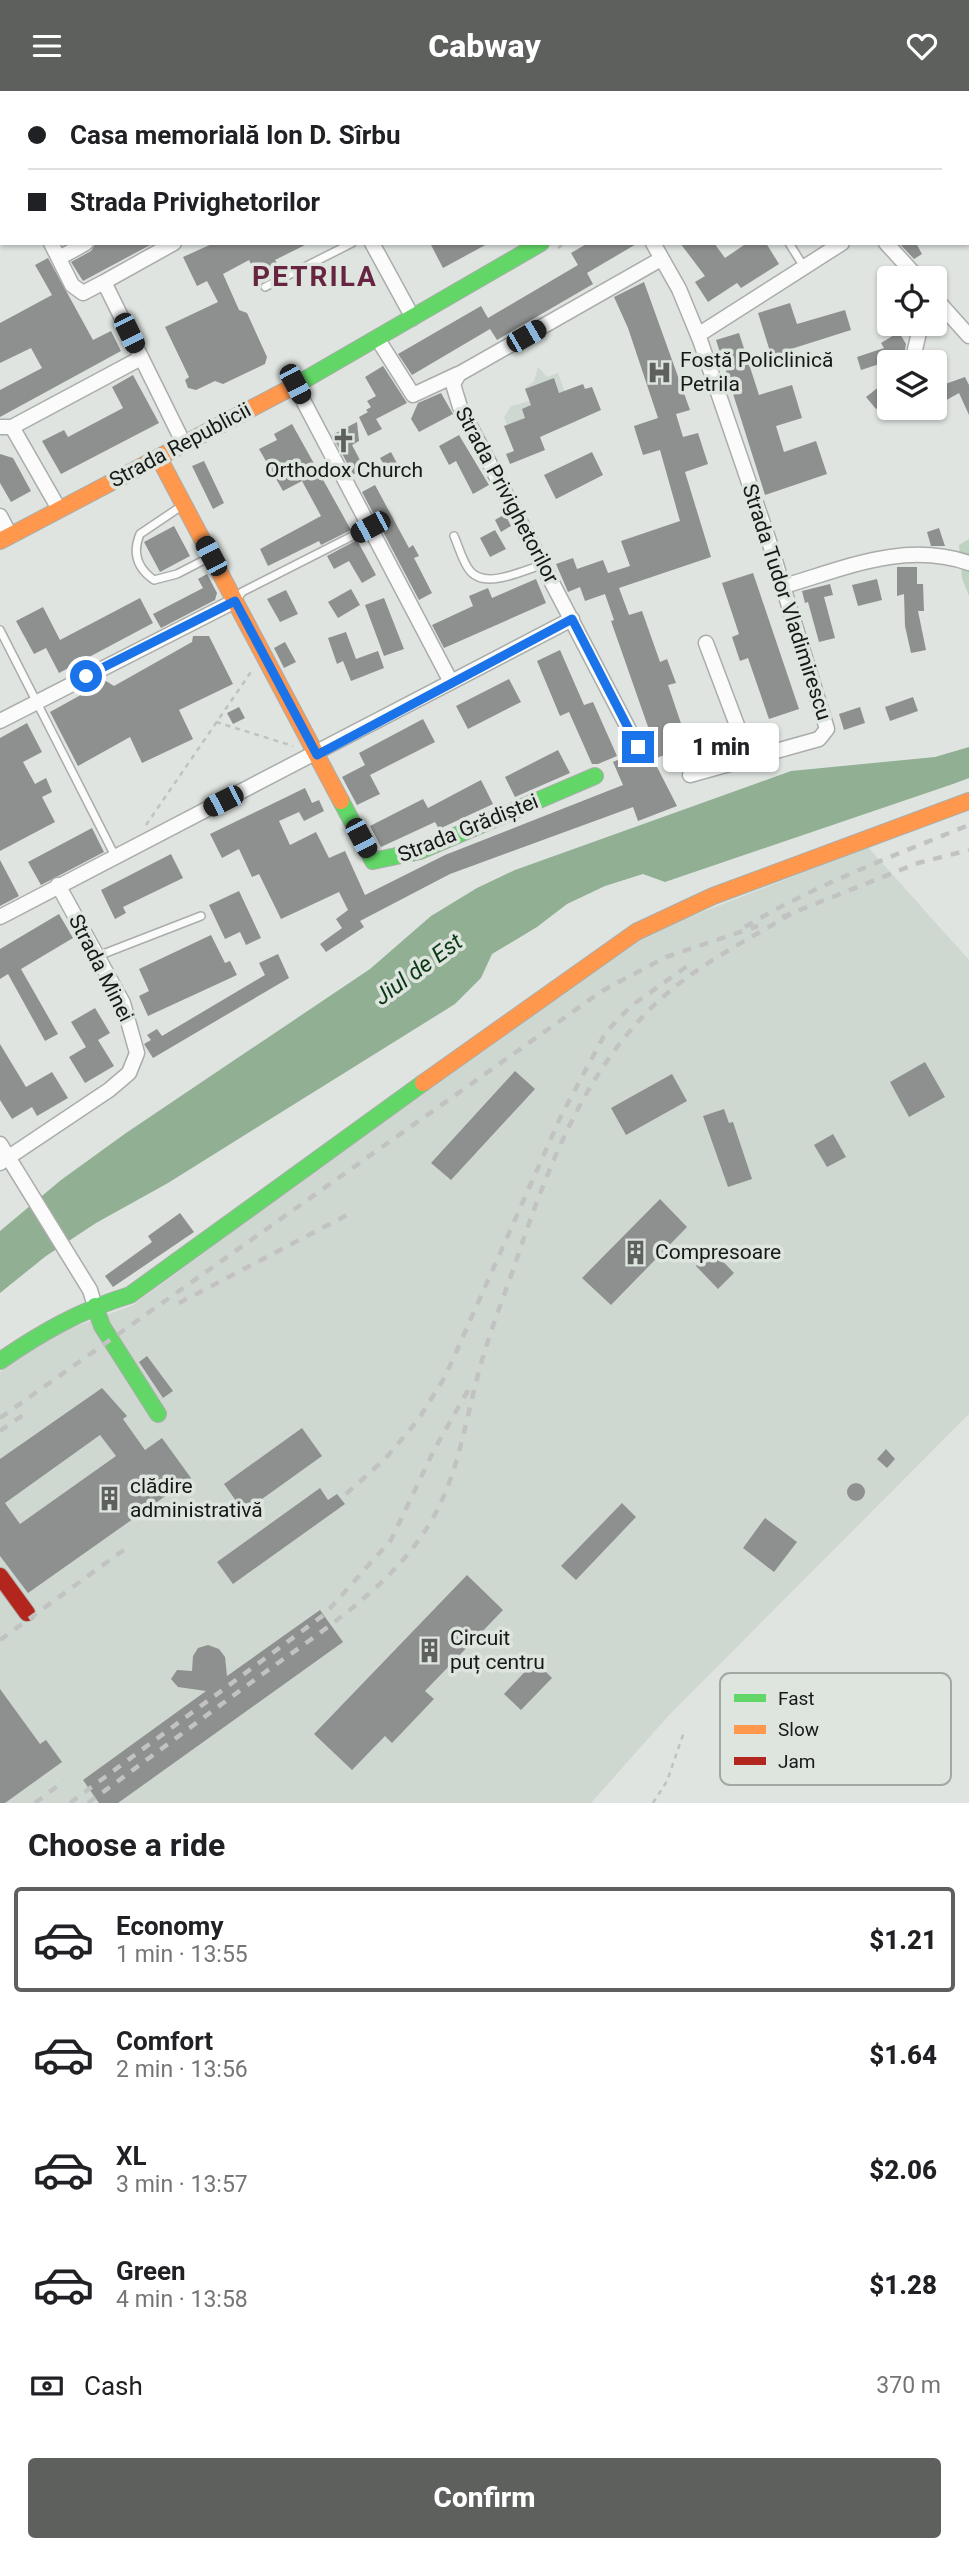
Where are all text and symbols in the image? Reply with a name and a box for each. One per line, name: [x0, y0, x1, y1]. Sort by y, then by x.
icon: menu: [28, 27, 66, 65]
text: Cabway: [428, 27, 541, 65]
icon: heart: [903, 27, 941, 65]
text: Casa memorială Ion D. Sîrbu: [70, 120, 401, 150]
text: Strada Privighetorilor: [70, 187, 320, 217]
district label: PETRILA: [252, 260, 378, 293]
map controls: [877, 266, 947, 420]
button: locate: [877, 266, 947, 336]
car: [111, 310, 148, 356]
car: [503, 316, 550, 356]
place label: Fostă Policlinică Petrila: [680, 348, 833, 396]
button: layers: [877, 350, 947, 420]
hospital icon: Fostă Policlinică Petrila: [646, 358, 674, 386]
car: [276, 361, 315, 407]
street label: Strada Republicii: [105, 398, 255, 492]
street label: Strada Privighetorilor: [450, 403, 564, 587]
church icon: Orthodox Church: [330, 427, 358, 455]
place label: Orthodox Church: [265, 458, 423, 482]
street label: Strada Tudor Vladimirescu: [737, 481, 837, 723]
car: [347, 508, 394, 546]
car: [192, 533, 231, 579]
route start: [70, 660, 102, 692]
callout: 1 min: [662, 723, 778, 771]
route end: [622, 731, 654, 763]
text: 1 min: [692, 734, 750, 761]
car: [200, 782, 247, 820]
street label: Strada Grădiștei: [394, 789, 542, 867]
car: [342, 815, 381, 861]
street label: Strada Minei: [64, 910, 138, 1026]
water label: Jiul de Est: [369, 928, 468, 1010]
building icon: Compresoare: [621, 1238, 649, 1266]
place label: Compresoare: [655, 1240, 781, 1264]
place label: clădire administrativă: [130, 1474, 263, 1522]
building icon: clădire administrativă: [96, 1484, 124, 1512]
place label: Circuit puț centru: [450, 1626, 545, 1675]
building icon: Circuit puț centru: [416, 1636, 444, 1664]
legend: [720, 1673, 951, 1785]
text: Fast: [778, 1687, 815, 1710]
text: Slow: [778, 1718, 819, 1741]
text: Jam: [778, 1750, 815, 1773]
text: Choose a ride: [28, 1826, 225, 1864]
icon: car: [32, 1908, 95, 1971]
text: Economy: [116, 1911, 223, 1941]
text: $1.21: [869, 1925, 937, 1955]
text: 1 min · 13:55: [116, 1941, 248, 1968]
icon: car: [32, 2023, 95, 2086]
text: Comfort: [116, 2026, 213, 2056]
text: $1.64: [869, 2040, 937, 2070]
text: 2 min · 13:56: [116, 2056, 248, 2083]
icon: car: [32, 2138, 95, 2201]
text: XL: [116, 2141, 147, 2171]
text: $2.06: [869, 2155, 937, 2185]
text: 3 min · 13:57: [116, 2171, 248, 2198]
icon: car: [32, 2253, 95, 2316]
text: Green: [116, 2256, 186, 2286]
text: $1.28: [869, 2270, 937, 2300]
text: 4 min · 13:58: [116, 2286, 248, 2313]
icon: cash: [28, 2367, 66, 2405]
text: Cash: [84, 2371, 143, 2401]
text: 370 m: [876, 2372, 941, 2399]
button: Confirm: [28, 2458, 941, 2538]

